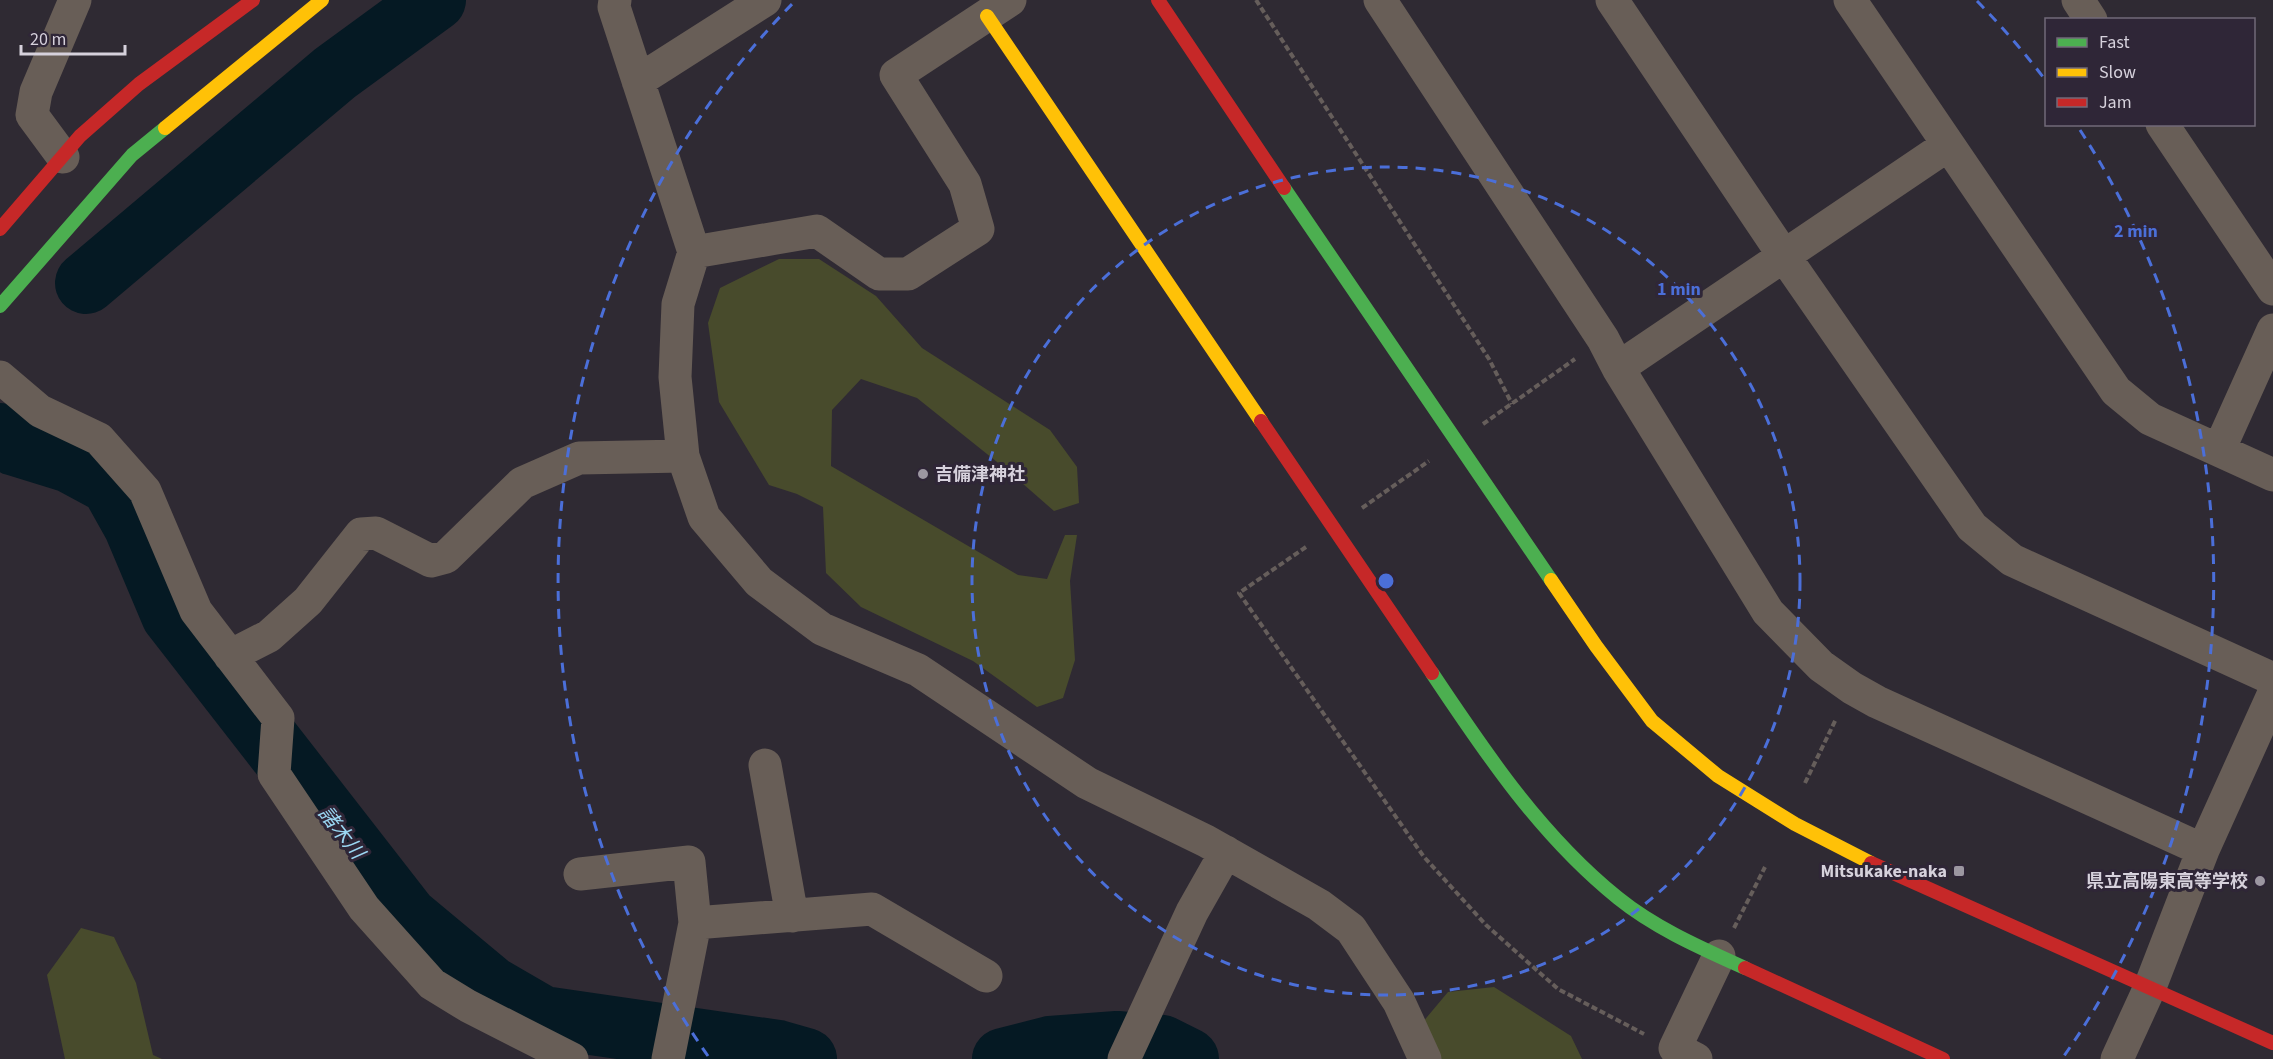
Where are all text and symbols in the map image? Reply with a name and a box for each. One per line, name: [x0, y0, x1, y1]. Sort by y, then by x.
scale bar: [21, 18, 124, 56]
legend: [2045, 18, 2255, 126]
text: 20 m: [30, 27, 66, 52]
text: Fast: [2099, 30, 2130, 55]
text: Slow: [2099, 60, 2136, 85]
text: Jam: [2099, 90, 2132, 115]
text: 2 min: [2114, 219, 2158, 244]
text: 1 min: [1657, 277, 1701, 302]
place label: 吉備津神社: [935, 462, 1025, 487]
marker: 吉備津神社: [916, 467, 930, 481]
centre of rings: [1376, 571, 1396, 591]
water label: 諸木川: [311, 801, 372, 867]
place label: Mitsukake-naka: [1820, 859, 1947, 884]
marker: Mitsukake-naka: [1952, 864, 1966, 878]
place label: 県立高陽東高等学校: [2086, 869, 2248, 894]
marker: 県立高陽東高等学校: [2253, 874, 2267, 888]

